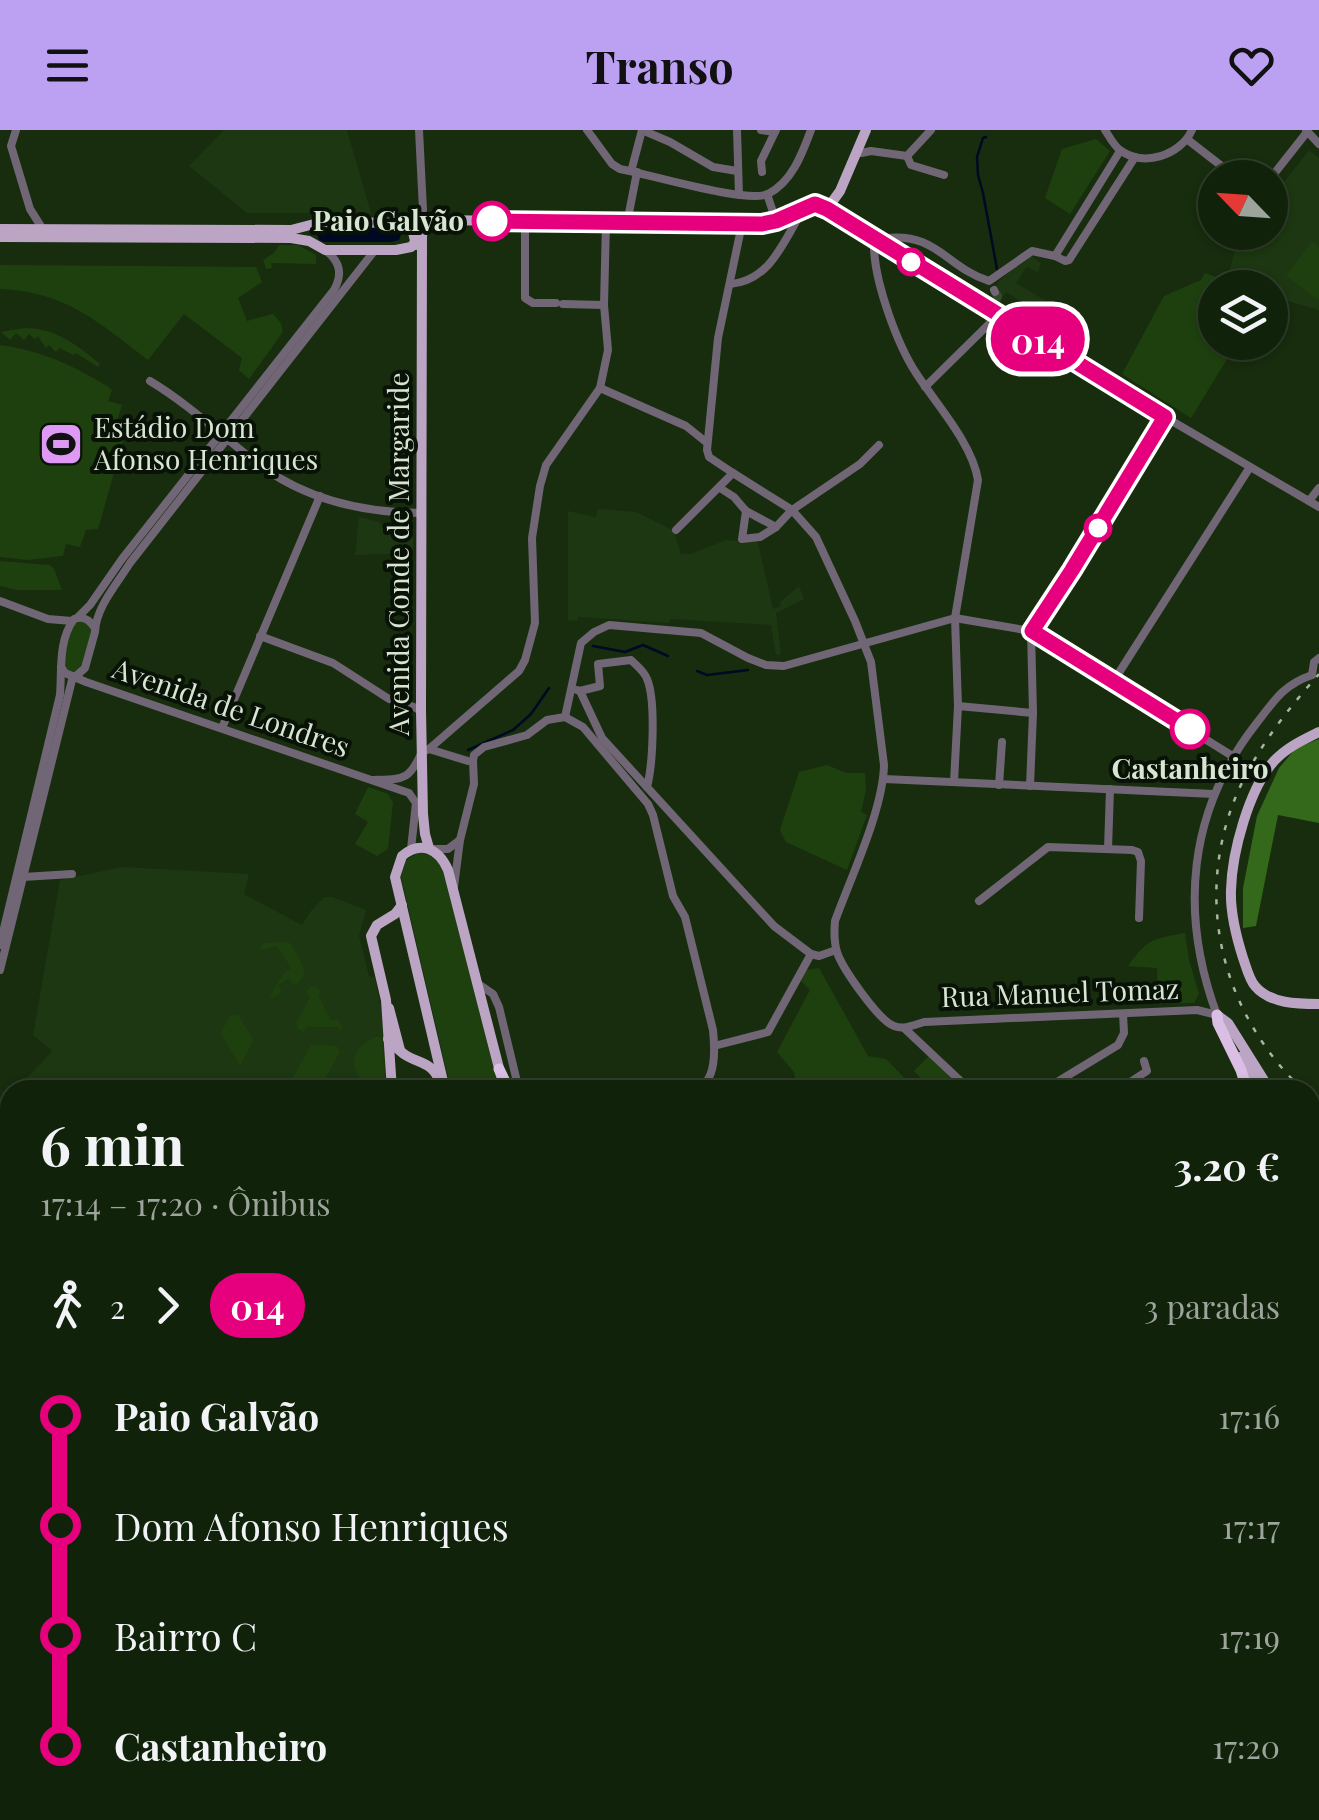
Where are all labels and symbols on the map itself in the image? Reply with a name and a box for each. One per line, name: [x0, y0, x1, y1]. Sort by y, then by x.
north arrow: [1198, 160, 1288, 250]
place label: Paio Galvão: [313, 201, 464, 238]
marker: Paio Galvão: [473, 202, 511, 240]
unlabelled marker: [898, 249, 924, 275]
line badge: 014: [980, 306, 1096, 372]
street label: Avenida Conde de Margaride: [379, 372, 416, 737]
place label: Estádio Dom Afonso Henriques: [93, 408, 318, 477]
sports icon: Estádio Dom Afonso Henriques: [38, 421, 84, 467]
unlabelled marker: [1085, 515, 1111, 541]
street label: Avenida de Londres: [107, 648, 355, 764]
marker: Castanheiro: [1171, 710, 1209, 748]
place label: Castanheiro: [1111, 749, 1269, 786]
street label: Rua Manuel Tomaz: [940, 969, 1180, 1014]

